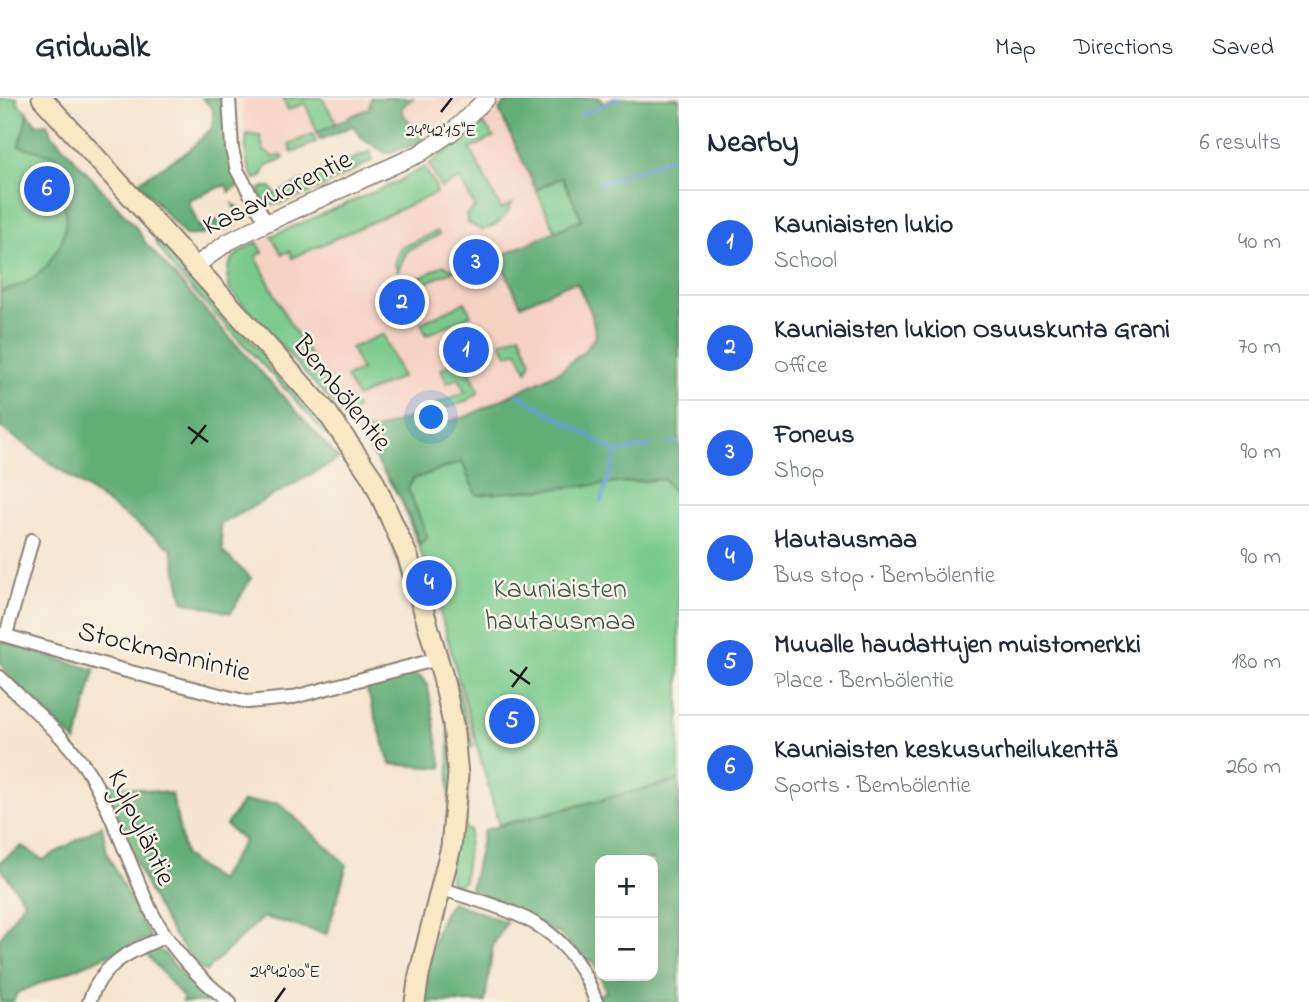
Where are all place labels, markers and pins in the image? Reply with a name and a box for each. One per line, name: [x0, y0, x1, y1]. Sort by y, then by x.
pin: 6: [24, 163, 70, 215]
pin: 3: [453, 236, 499, 288]
pin: 2: [379, 276, 425, 328]
pin: 1: [443, 324, 489, 376]
pin: 4: [406, 557, 452, 609]
pin: 5: [489, 695, 535, 747]

